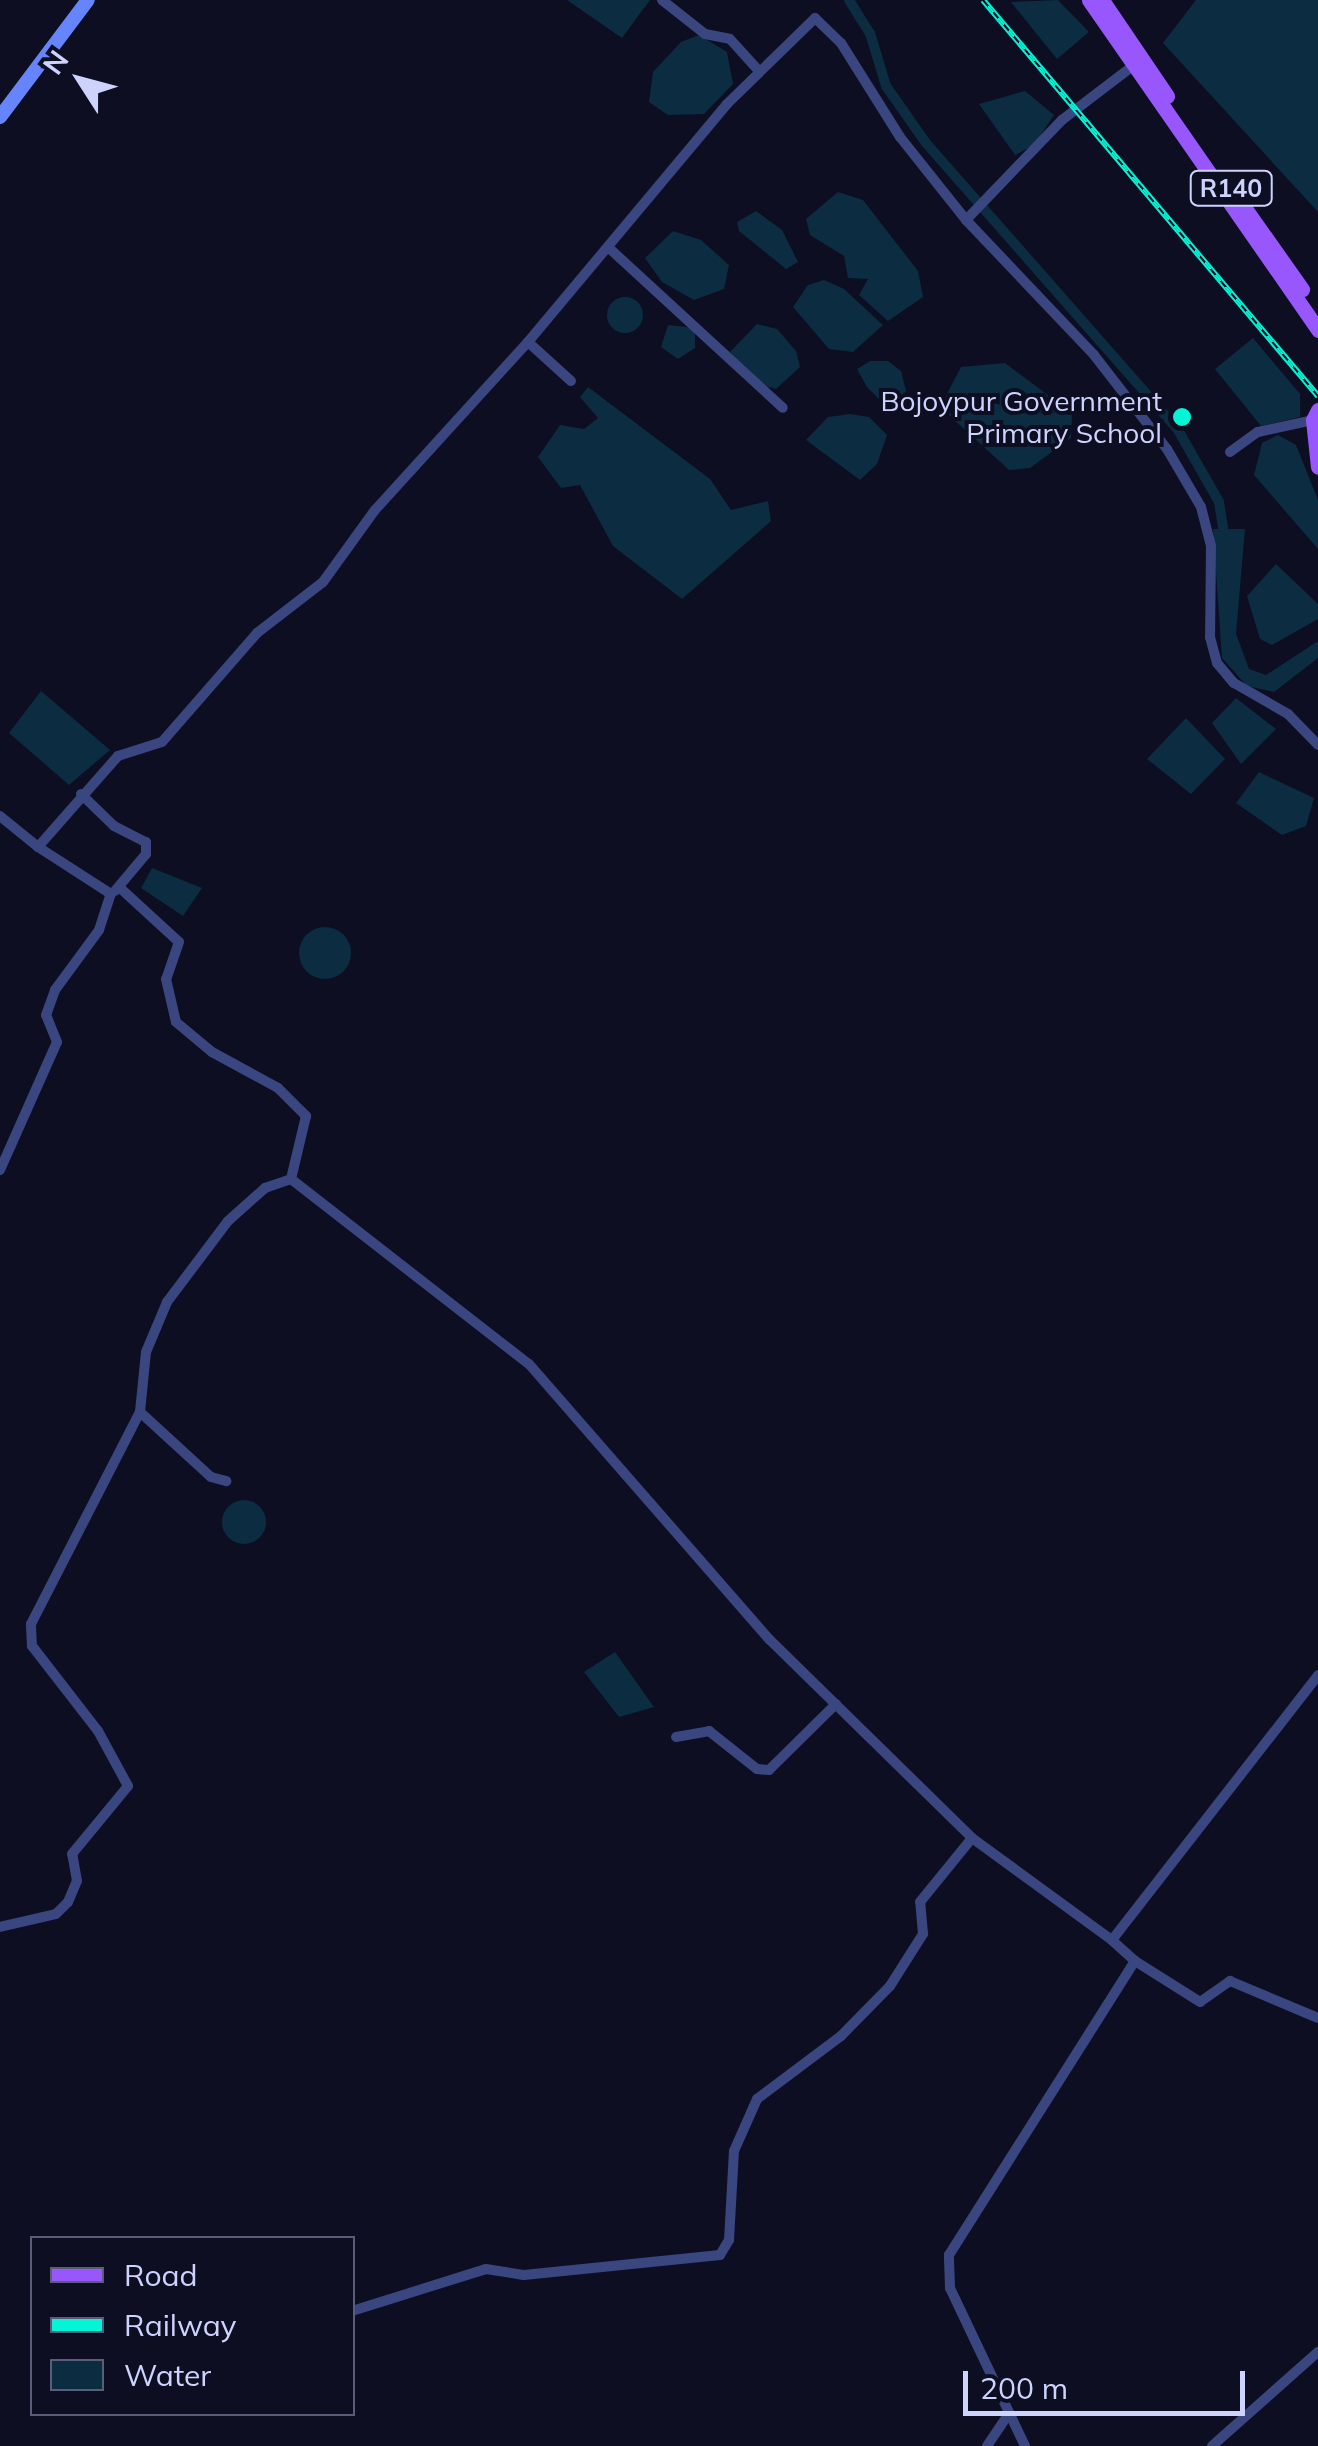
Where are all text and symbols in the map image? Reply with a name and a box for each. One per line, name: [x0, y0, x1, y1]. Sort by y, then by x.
north arrow: [30, 30, 130, 130]
text: N: [35, 43, 76, 81]
road number: R140: [1188, 168, 1274, 208]
place label: Bojoypur Government Primary School: [880, 384, 1162, 450]
marker: Bojoypur Government Primary School: [1171, 406, 1193, 428]
legend: [30, 2236, 355, 2416]
text: Road: [124, 2256, 198, 2294]
text: Railway: [124, 2306, 237, 2344]
scale bar: [968, 2351, 1250, 2413]
text: Water: [124, 2356, 211, 2394]
text: 200 m: [980, 2369, 1068, 2407]

